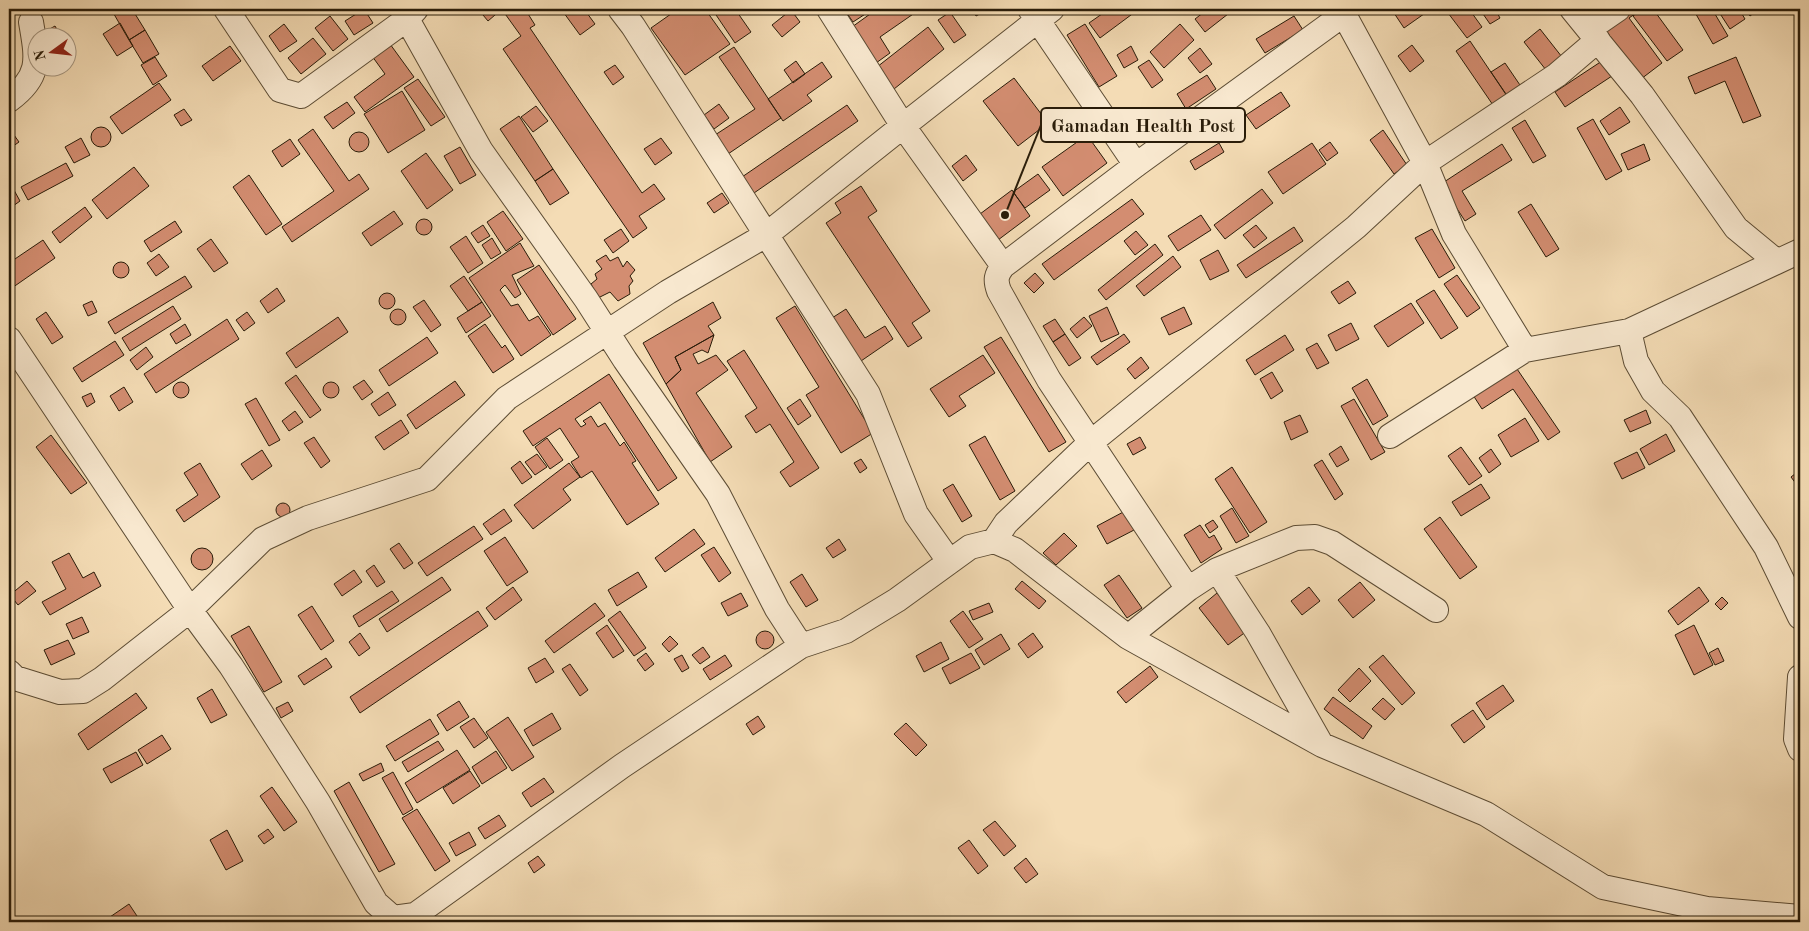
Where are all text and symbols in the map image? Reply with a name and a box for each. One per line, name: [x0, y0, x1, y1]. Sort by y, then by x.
north arrow: [28, 28, 78, 78]
text: N: [32, 48, 49, 62]
callout: Gamadan Health Post: [1041, 108, 1245, 142]
text: Gamadan Health Post: [1051, 118, 1235, 137]

